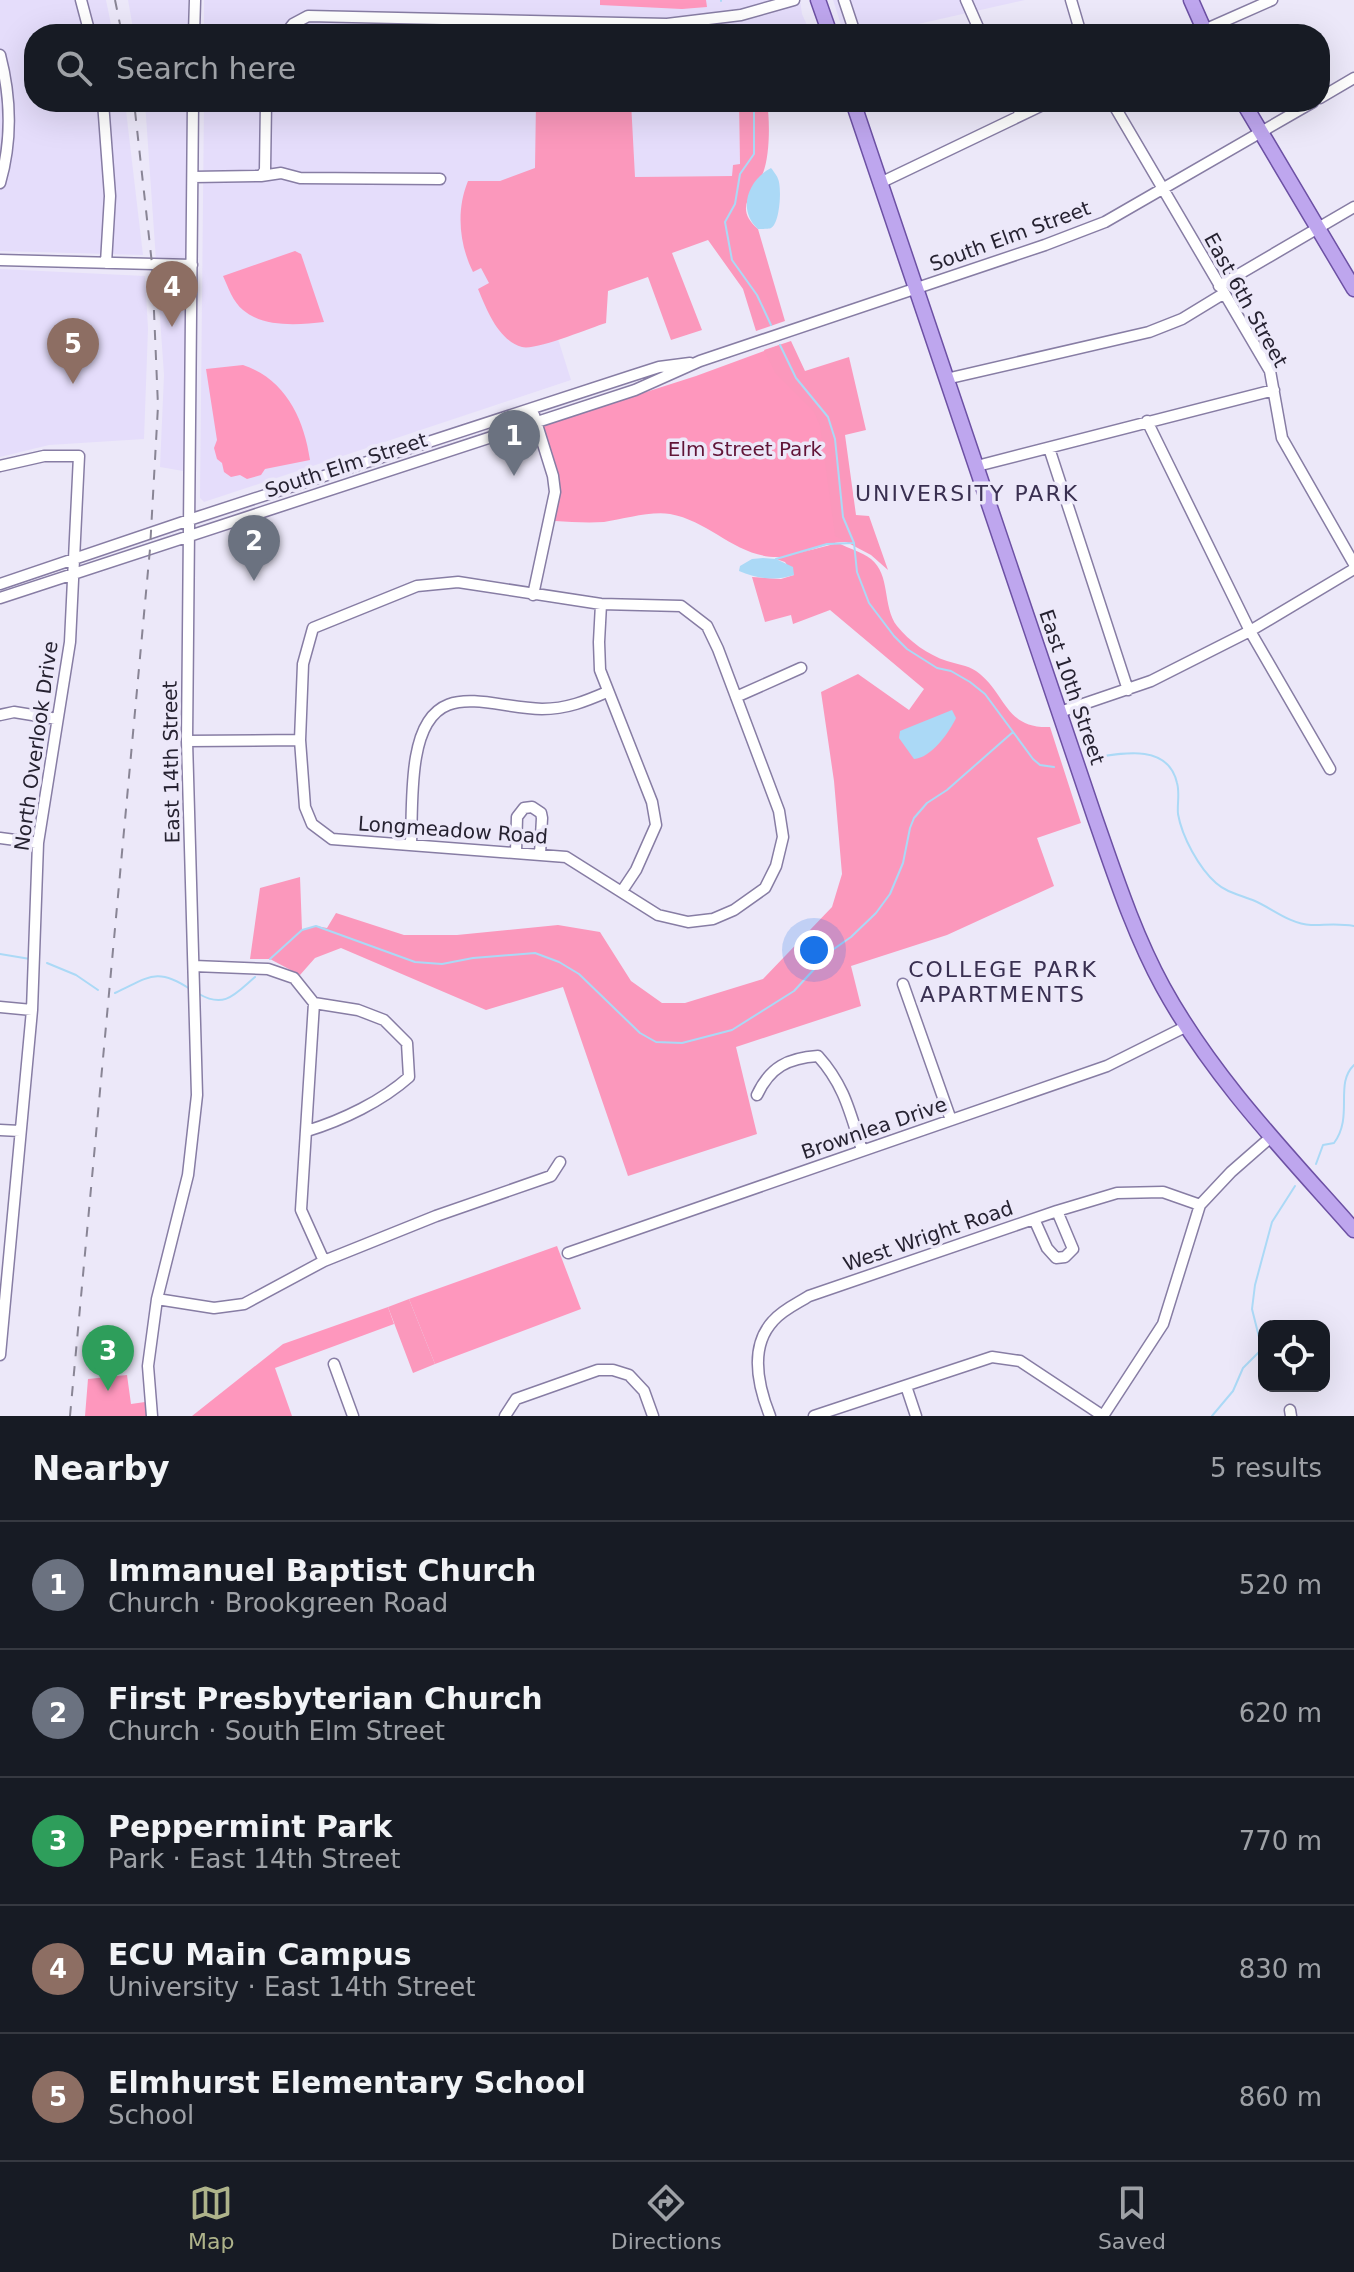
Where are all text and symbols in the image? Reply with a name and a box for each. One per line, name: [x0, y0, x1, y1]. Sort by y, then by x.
search box: [24, 24, 1330, 112]
icon: search: [52, 46, 96, 90]
text: Search here: [116, 51, 296, 86]
street label: South Elm Street: [926, 196, 1094, 276]
street label: East 6th Street: [1199, 229, 1293, 371]
pin: 4: [146, 261, 198, 327]
pin: 5: [47, 318, 99, 384]
pin: 1: [488, 410, 540, 476]
street label: South Elm Street: [262, 427, 430, 503]
park label: Elm Street Park: [668, 437, 823, 461]
district label: UNIVERSITY PARK: [855, 481, 1079, 506]
pin: 2: [228, 515, 280, 581]
street label: East 10th Street: [1034, 606, 1110, 768]
street label: North Overlook Drive: [9, 640, 63, 852]
street label: East 14th Street: [158, 680, 184, 844]
street label: Longmeadow Road: [357, 811, 549, 849]
your location: [794, 930, 834, 970]
district label: COLLEGE PARK APARTMENTS: [908, 957, 1098, 1007]
street label: Brownlea Drive: [798, 1092, 950, 1164]
street label: West Wright Road: [840, 1196, 1016, 1276]
map controls: [1258, 1320, 1330, 1392]
button: locate: [1258, 1320, 1330, 1392]
pin: 3: [82, 1325, 134, 1391]
text: Nearby: [32, 1448, 170, 1488]
text: 5 results: [1210, 1453, 1322, 1483]
text: Immanuel Baptist Church: [108, 1553, 536, 1588]
text: 1: [49, 1570, 67, 1600]
text: 520 m: [1239, 1570, 1322, 1600]
text: Church · Brookgreen Road: [108, 1588, 448, 1618]
text: First Presbyterian Church: [108, 1681, 543, 1716]
text: 2: [49, 1698, 67, 1728]
text: 620 m: [1239, 1698, 1322, 1728]
text: Church · South Elm Street: [108, 1716, 445, 1746]
text: Peppermint Park: [108, 1809, 392, 1844]
text: 3: [49, 1826, 67, 1856]
text: 770 m: [1239, 1826, 1322, 1856]
text: Park · East 14th Street: [108, 1844, 400, 1874]
text: ECU Main Campus: [108, 1937, 412, 1972]
text: 4: [49, 1954, 67, 1984]
text: 830 m: [1239, 1954, 1322, 1984]
text: University · East 14th Street: [108, 1972, 475, 2002]
text: Elmhurst Elementary School: [108, 2065, 586, 2100]
text: 5: [49, 2082, 67, 2112]
text: 860 m: [1239, 2082, 1322, 2112]
text: School: [108, 2100, 194, 2130]
tab: Map: [188, 2181, 235, 2254]
tab: Directions: [611, 2181, 722, 2254]
tab: Saved: [1098, 2181, 1166, 2254]

